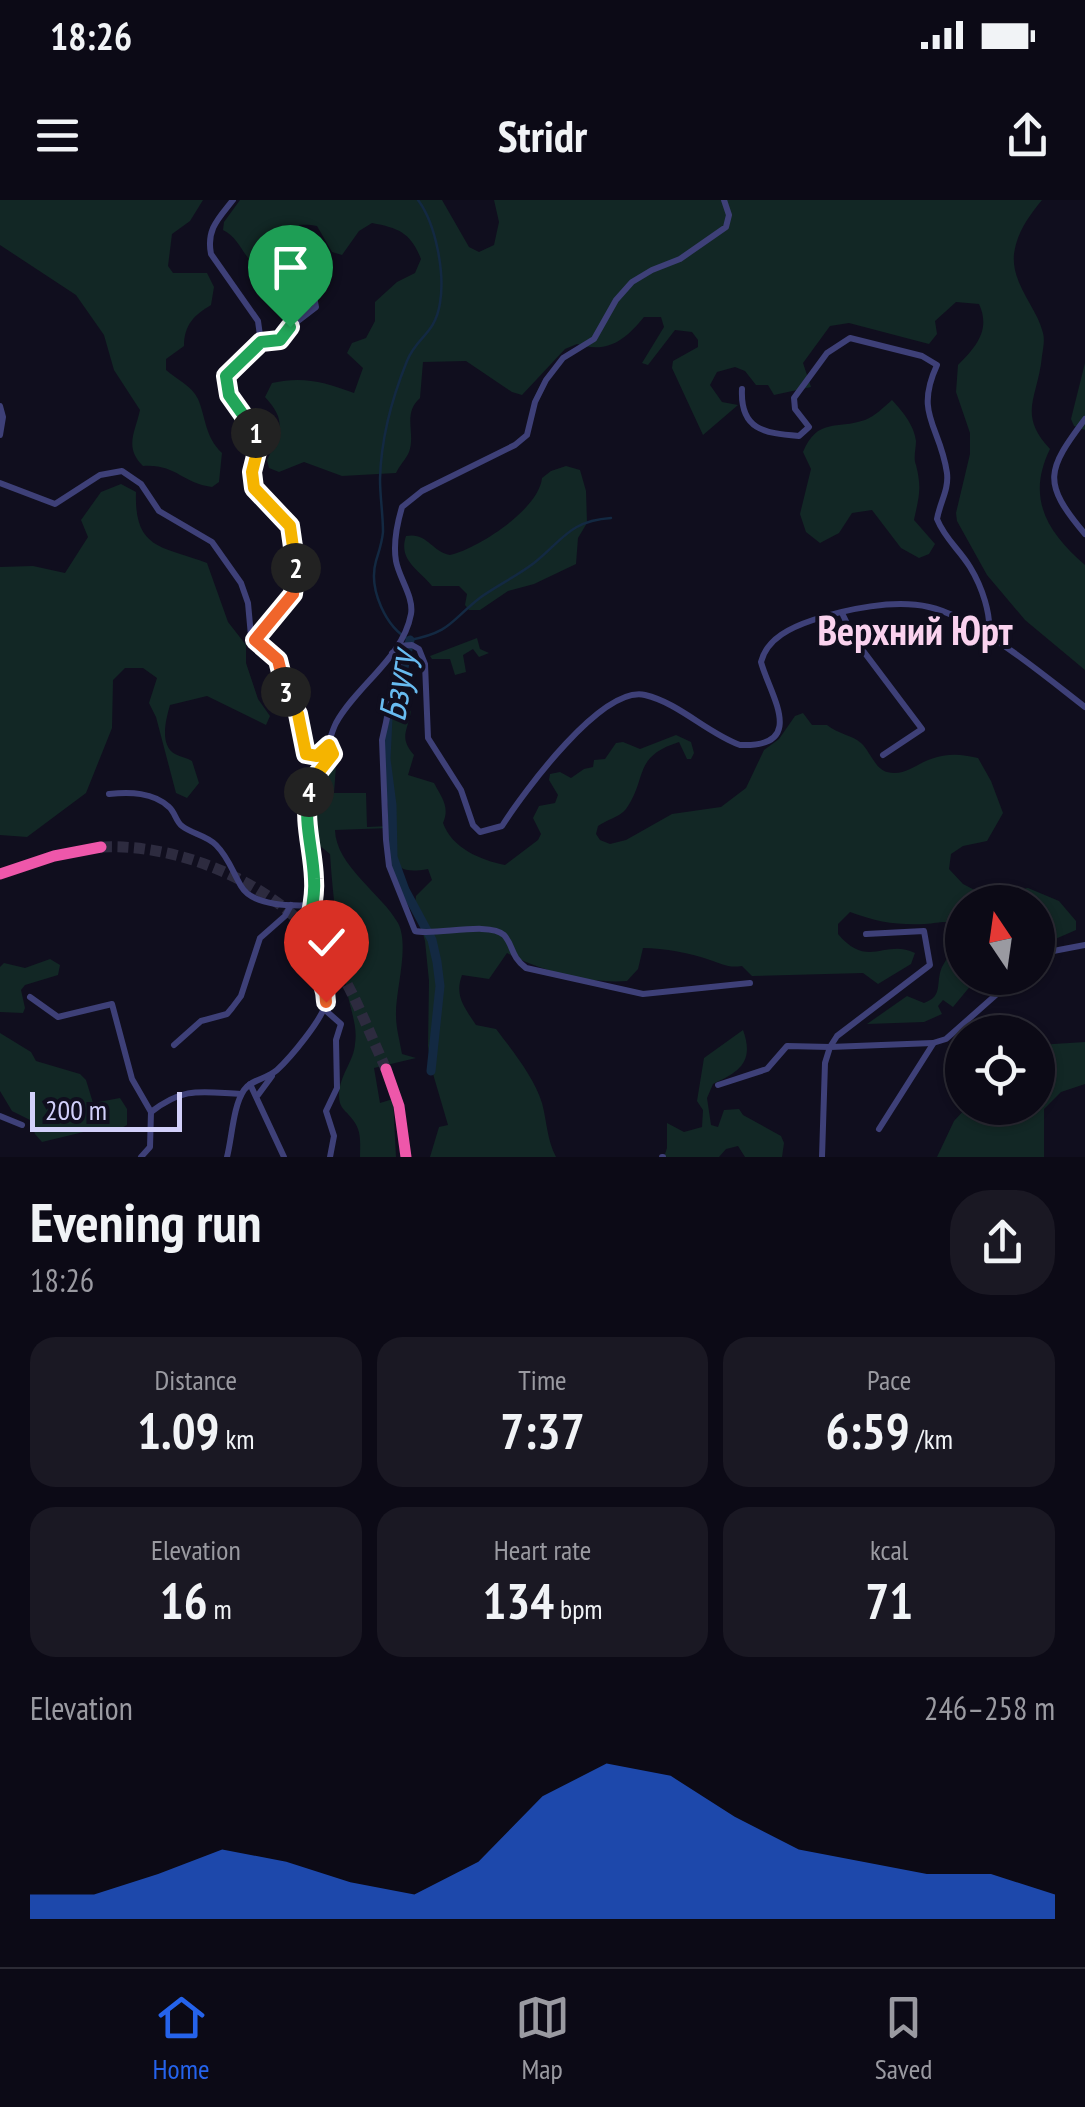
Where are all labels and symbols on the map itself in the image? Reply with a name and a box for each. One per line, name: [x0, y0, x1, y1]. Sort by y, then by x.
pin: [248, 225, 333, 328]
pin: 1: [231, 408, 281, 458]
pin: 2: [271, 543, 321, 593]
district label: Верхний Юрт: [818, 604, 1013, 656]
water label: Бзугу: [366, 643, 426, 724]
pin: 3: [261, 667, 311, 717]
pin: 4: [284, 767, 334, 817]
north arrow: [945, 885, 1055, 995]
pin: [284, 900, 369, 1003]
scale bar: [30, 1087, 182, 1131]

